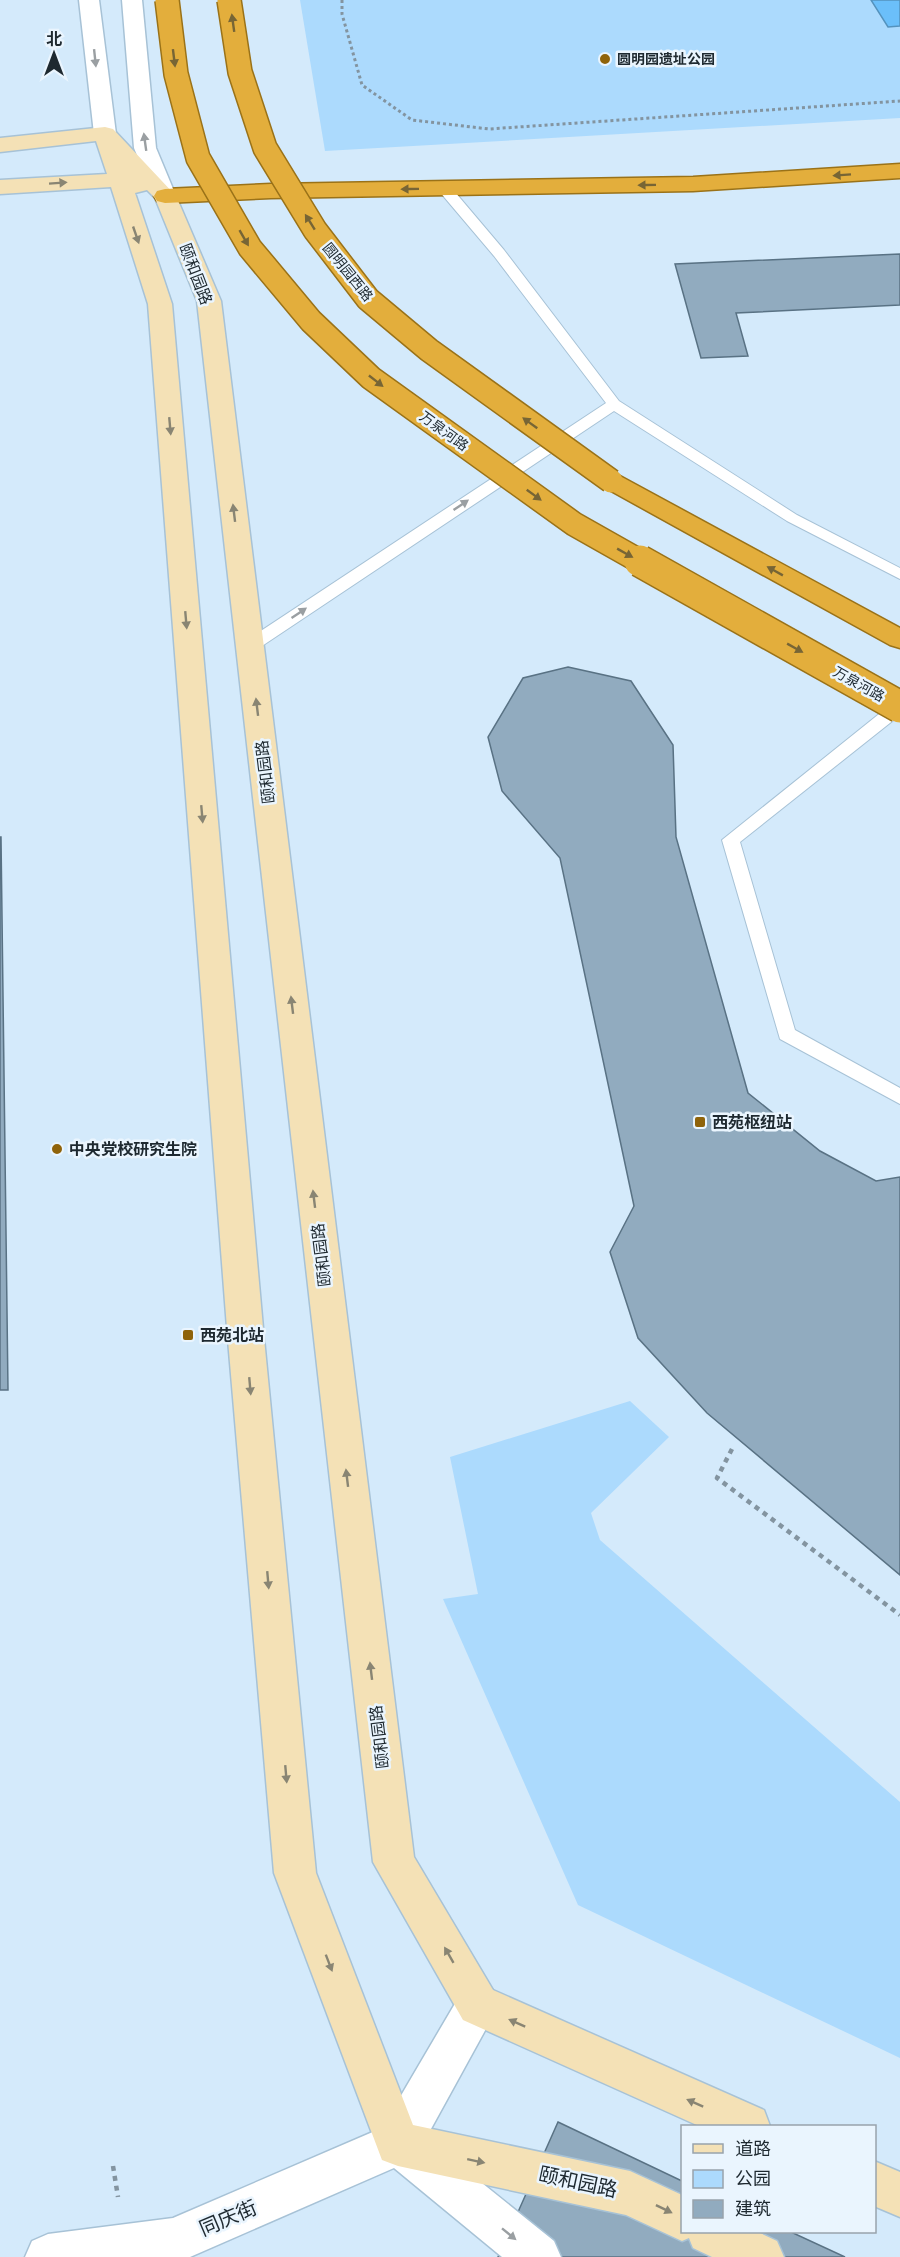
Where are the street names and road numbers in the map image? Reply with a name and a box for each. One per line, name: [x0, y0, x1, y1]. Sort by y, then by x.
street label: 圆明园西路: [320, 239, 377, 304]
street label: 颐和园路: [176, 241, 217, 307]
street label: 万泉河路: [417, 407, 472, 454]
street label: 万泉河路: [831, 663, 888, 705]
street label: 颐和园路: [251, 739, 278, 805]
street label: 颐和园路: [307, 1222, 334, 1288]
street label: 颐和园路: [365, 1704, 392, 1770]
street label: 颐和园路: [537, 2161, 620, 2201]
street label: 同庆街: [195, 2194, 260, 2240]

